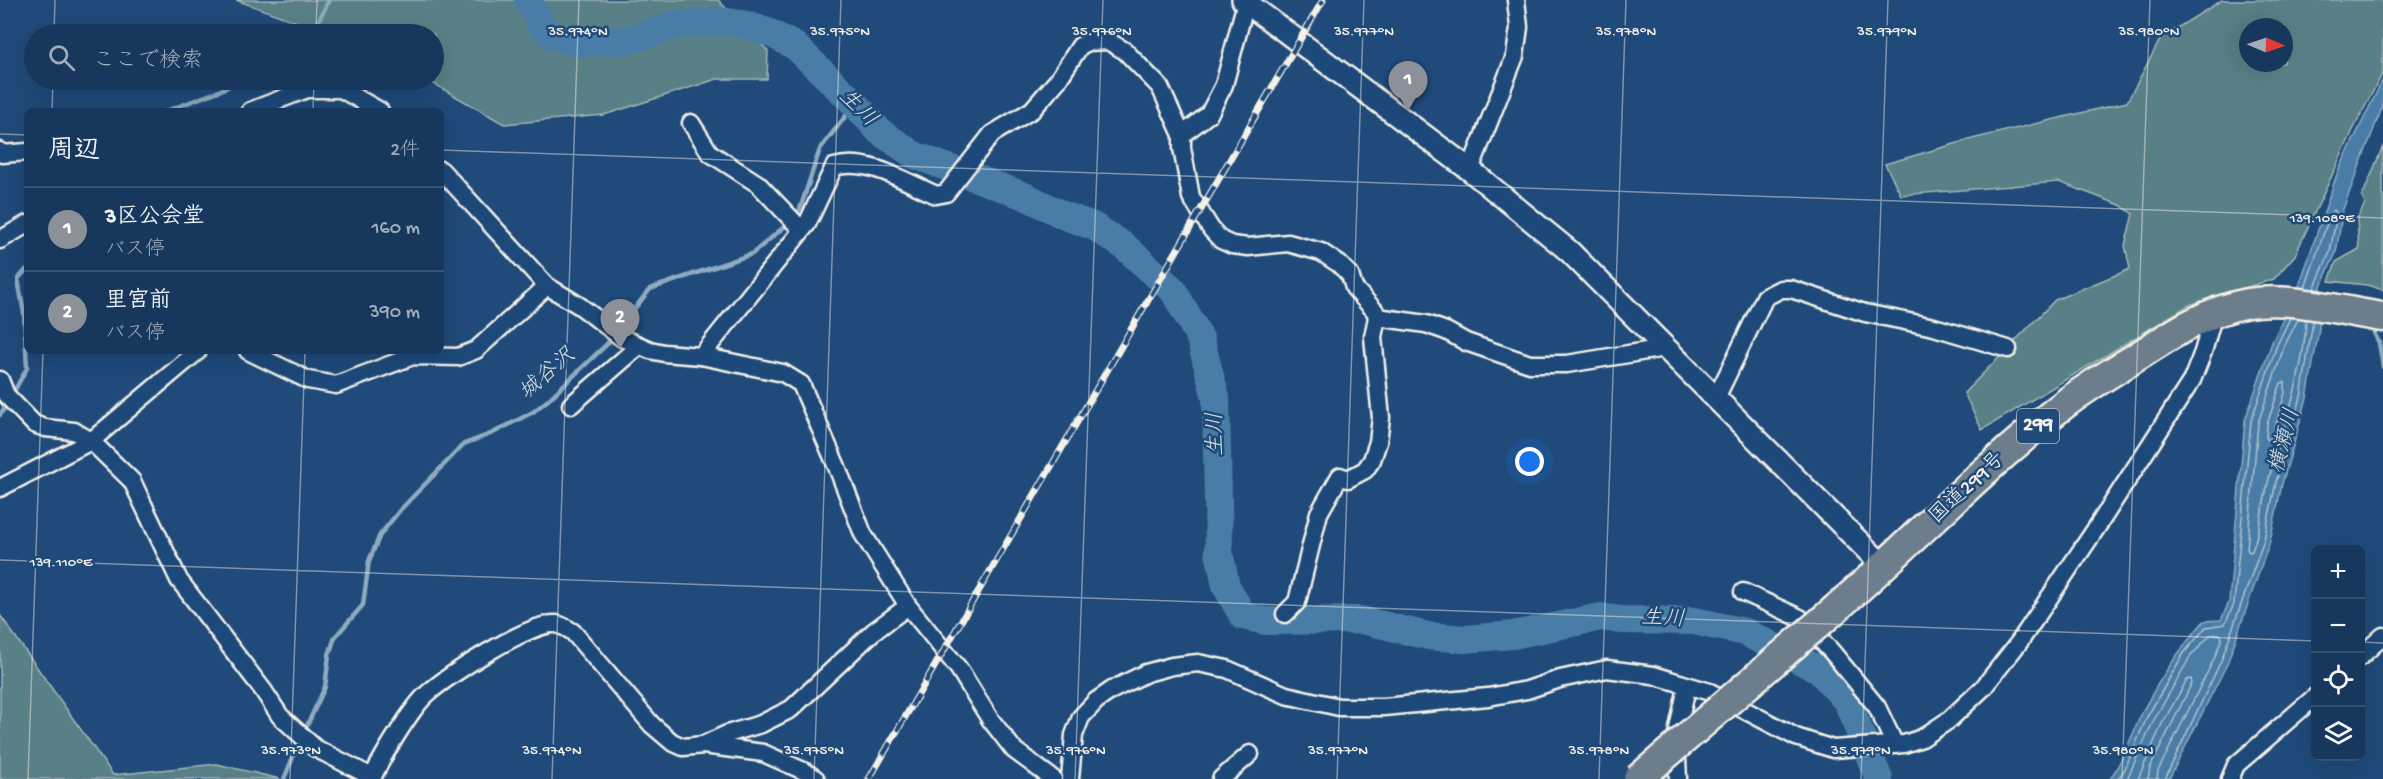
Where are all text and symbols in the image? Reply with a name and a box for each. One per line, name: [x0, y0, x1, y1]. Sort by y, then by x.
north arrow: [2239, 18, 2293, 72]
text: 35.974°N: [547, 23, 608, 41]
text: 35.975°N: [809, 23, 870, 41]
text: 35.976°N: [1071, 23, 1132, 41]
text: 35.977°N: [1333, 23, 1394, 41]
text: 35.978°N: [1595, 23, 1656, 41]
text: 35.979°N: [1856, 23, 1917, 41]
text: 35.980°N: [2117, 23, 2180, 41]
search box: [24, 24, 444, 90]
icon: search: [45, 41, 78, 74]
text: ここで検索: [93, 49, 203, 75]
pin: 1: [1388, 62, 1428, 111]
water label: 生川: [832, 84, 882, 134]
text: 周辺: [48, 137, 100, 168]
text: 2件: [390, 140, 420, 163]
text: 3区公会堂: [105, 205, 204, 231]
text: 139.108°E: [2289, 210, 2355, 228]
text: 1: [63, 218, 72, 241]
text: 160 m: [371, 218, 420, 241]
text: バス停: [105, 239, 165, 262]
text: 里宮前: [105, 289, 171, 315]
pin: 2: [600, 300, 640, 349]
text: 2: [63, 302, 72, 325]
text: 390 m: [369, 302, 420, 325]
text: バス停: [105, 323, 165, 346]
water label: 城谷沢: [514, 342, 582, 406]
water label: 横瀬川: [2264, 405, 2307, 476]
road number: 299: [2017, 409, 2059, 443]
water label: 生川: [1203, 412, 1230, 456]
your location: [1515, 447, 1544, 476]
street label: 国道299号: [1924, 447, 2011, 530]
map controls: [2311, 545, 2365, 761]
button: +: [2311, 545, 2365, 599]
text: 139.110°E: [29, 554, 93, 572]
button: −: [2311, 599, 2365, 653]
water label: 生川: [1640, 605, 1686, 634]
button: locate: [2311, 653, 2365, 707]
button: layers: [2311, 707, 2365, 761]
text: 35.973°N: [260, 742, 321, 760]
text: 35.974°N: [521, 742, 582, 760]
text: 35.975°N: [783, 742, 844, 760]
text: 35.976°N: [1045, 742, 1106, 760]
text: 35.977°N: [1307, 742, 1368, 760]
text: 35.978°N: [1568, 742, 1629, 760]
text: 35.979°N: [1830, 742, 1891, 760]
text: 35.980°N: [2091, 742, 2154, 760]

